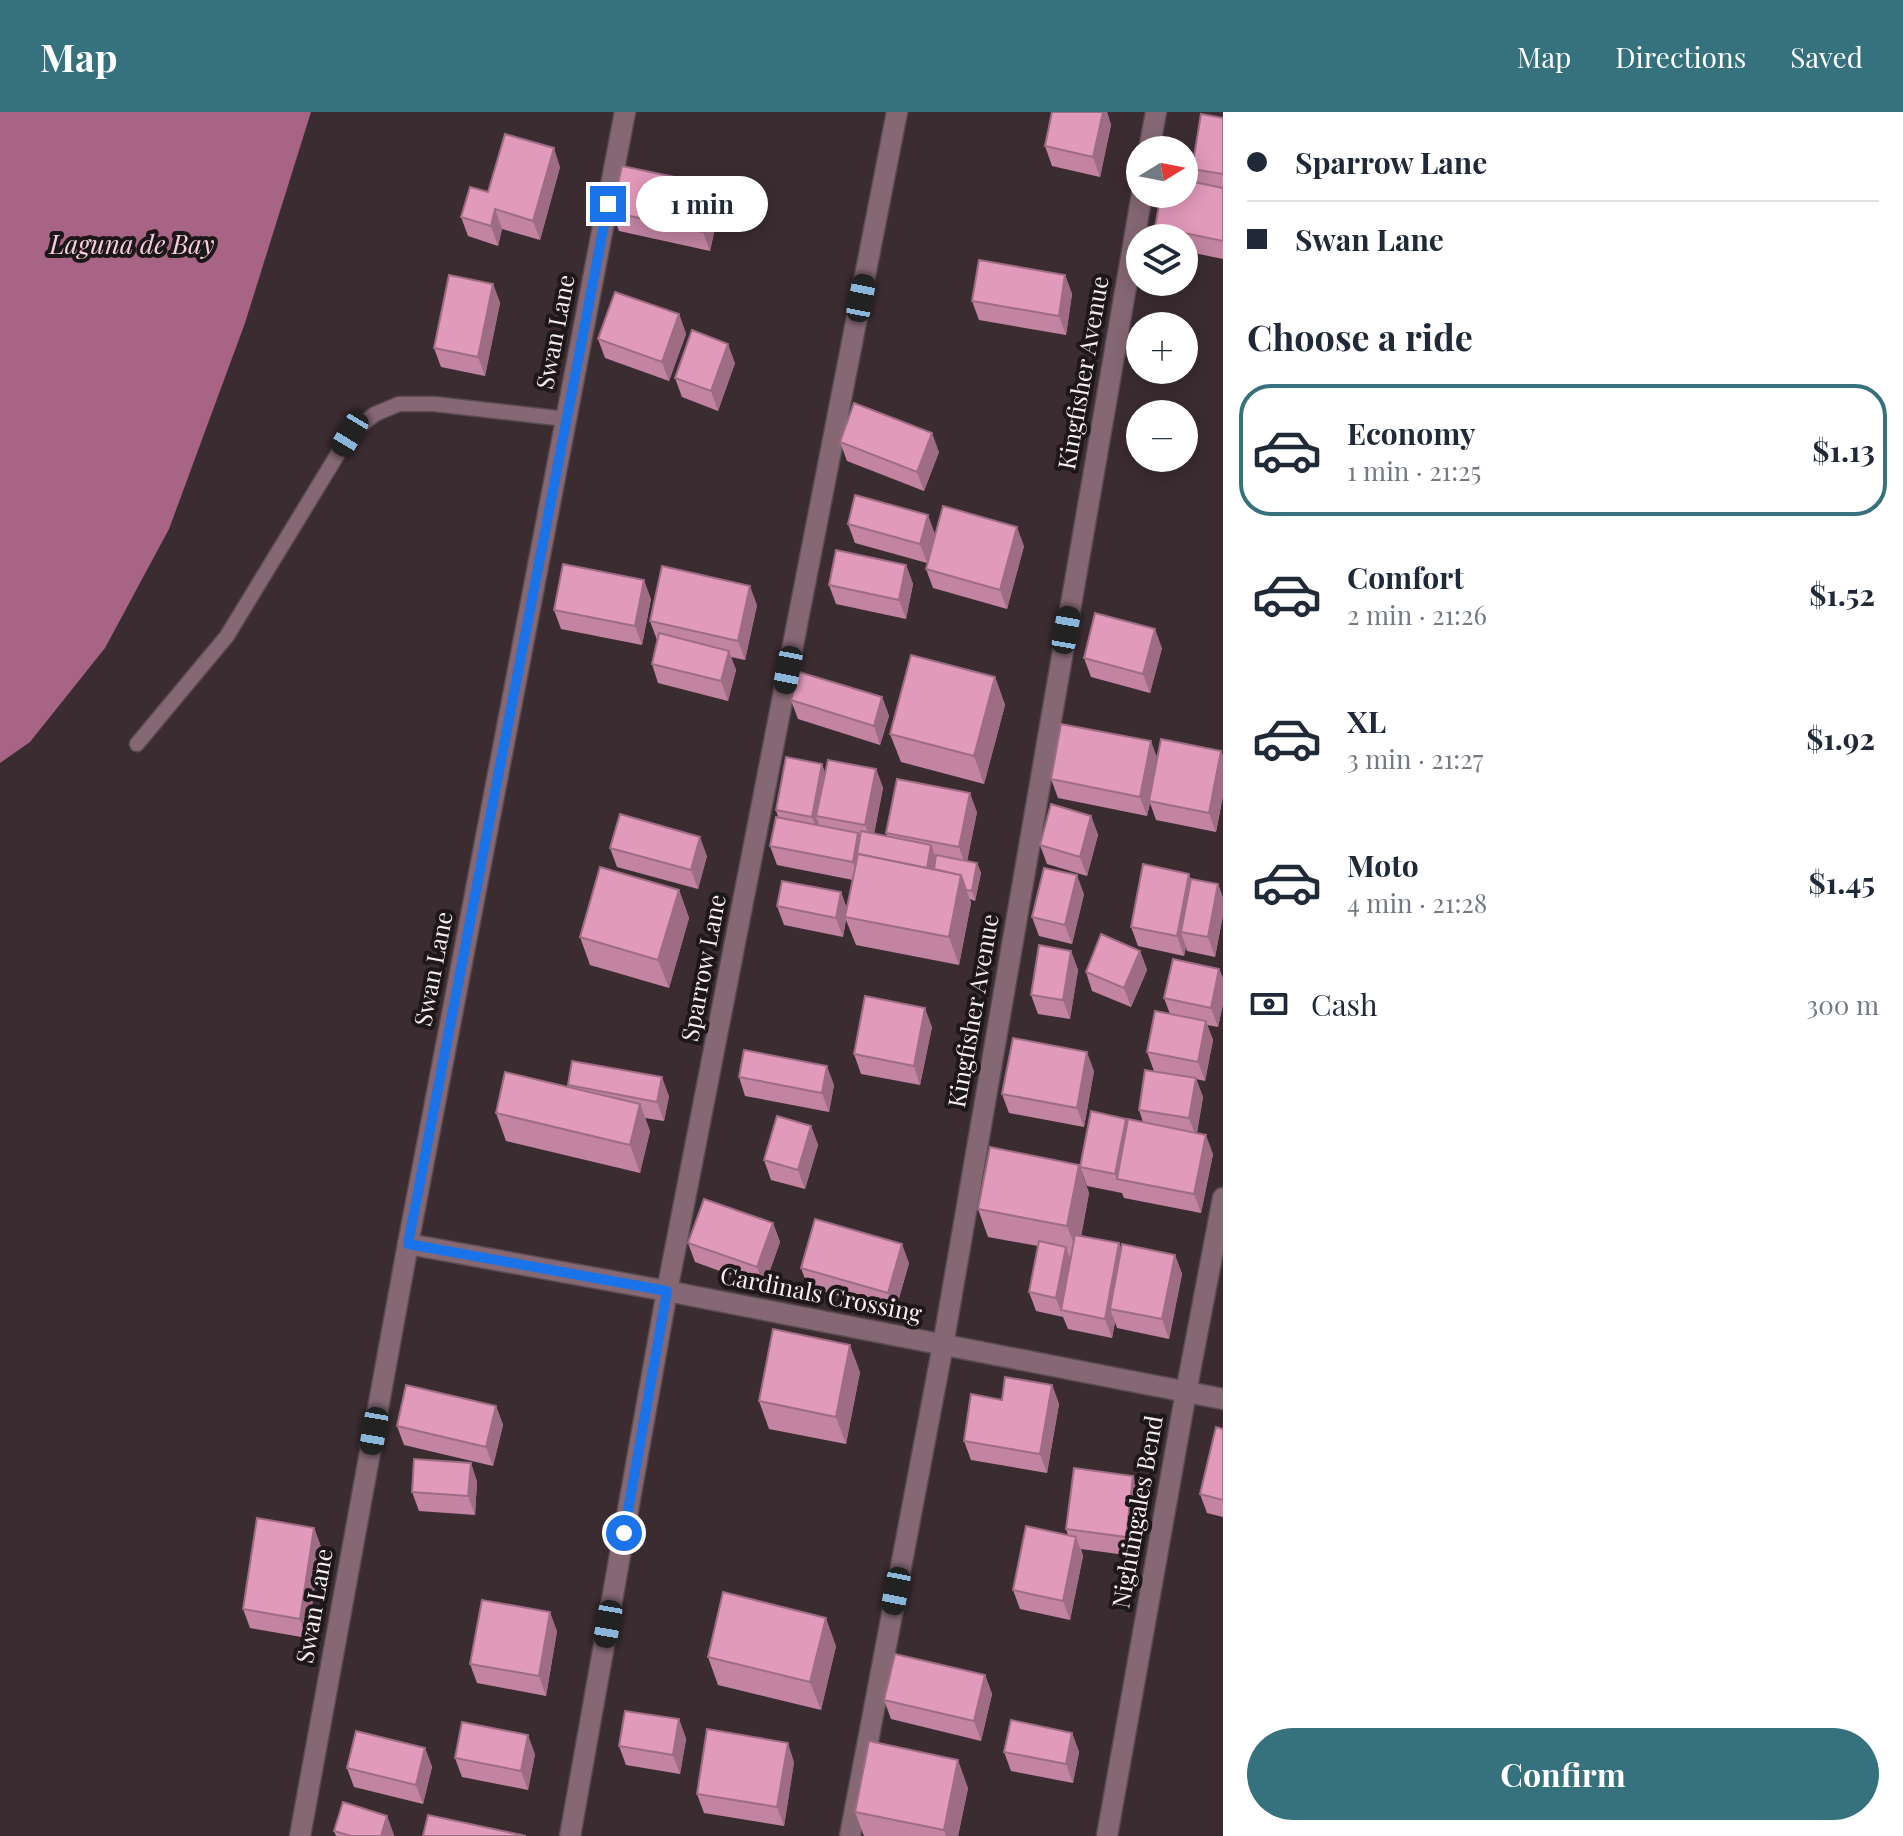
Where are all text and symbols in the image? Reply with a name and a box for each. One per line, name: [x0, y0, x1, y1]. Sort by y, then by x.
text: Map: [40, 31, 117, 82]
text: Map: [1517, 38, 1571, 75]
text: Directions: [1615, 38, 1746, 75]
text: Saved: [1790, 38, 1863, 75]
north arrow: [1126, 136, 1198, 208]
map controls: [1126, 136, 1198, 472]
text: Sparrow Lane: [1295, 142, 1487, 182]
callout: 1 min: [636, 176, 768, 232]
route end: [590, 186, 626, 222]
text: 1 min: [670, 186, 734, 221]
text: Swan Lane: [1295, 219, 1444, 259]
button: layers: [1126, 224, 1198, 296]
water label: Laguna de Bay: [49, 226, 214, 261]
street label: Swan Lane: [527, 272, 581, 392]
car: [845, 272, 877, 324]
street label: Kingfisher Avenue: [1049, 273, 1115, 472]
button: +: [1126, 312, 1198, 384]
text: Choose a ride: [1247, 312, 1473, 360]
button: −: [1126, 400, 1198, 472]
car: [327, 407, 373, 461]
text: Economy: [1347, 413, 1476, 453]
icon: car: [1251, 414, 1323, 486]
text: $1.13: [1812, 430, 1875, 470]
text: 1 min · 21:25: [1347, 453, 1481, 488]
text: Comfort: [1347, 557, 1464, 597]
icon: car: [1251, 558, 1323, 630]
text: $1.52: [1809, 574, 1875, 614]
text: 2 min · 21:26: [1347, 597, 1487, 632]
car: [1050, 604, 1082, 656]
car: [772, 644, 804, 696]
text: XL: [1347, 701, 1386, 741]
icon: car: [1251, 702, 1323, 774]
text: $1.92: [1806, 718, 1875, 758]
text: 3 min · 21:27: [1347, 741, 1483, 776]
text: Moto: [1347, 845, 1419, 885]
icon: car: [1251, 846, 1323, 918]
text: $1.45: [1809, 862, 1875, 902]
text: 4 min · 21:28: [1347, 885, 1487, 920]
street label: Sparrow Lane: [672, 891, 732, 1044]
street label: Swan Lane: [405, 909, 459, 1029]
street label: Kingfisher Avenue: [939, 911, 1005, 1110]
icon: cash: [1247, 982, 1291, 1026]
text: Cash: [1311, 984, 1378, 1024]
text: 300 m: [1807, 987, 1879, 1022]
street label: Cardinals Crossing: [718, 1258, 925, 1328]
car: [358, 1405, 390, 1457]
street label: Nightingales Bend: [1103, 1413, 1169, 1611]
route start: [606, 1515, 642, 1551]
street label: Swan Lane: [287, 1546, 339, 1666]
car: [880, 1565, 912, 1617]
car: [592, 1598, 624, 1650]
button: Confirm: [1247, 1728, 1879, 1820]

